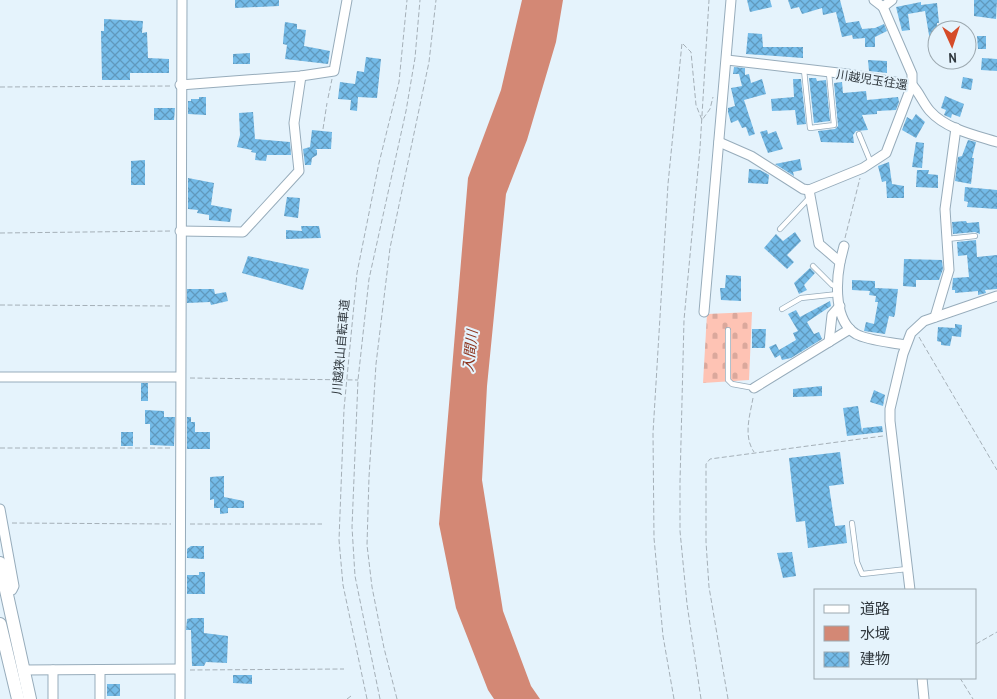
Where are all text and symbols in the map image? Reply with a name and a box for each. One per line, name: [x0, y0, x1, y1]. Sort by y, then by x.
north arrow: [927, 20, 977, 70]
text: N: [948, 49, 957, 67]
street label: 川越児玉往還: [835, 66, 909, 94]
street label: 川越狭山自転車道: [329, 298, 353, 396]
water label: 入間川: [459, 327, 481, 373]
legend: [814, 589, 977, 679]
text: 道路: [860, 598, 890, 619]
text: 水域: [860, 623, 890, 644]
text: 建物: [860, 648, 890, 669]

